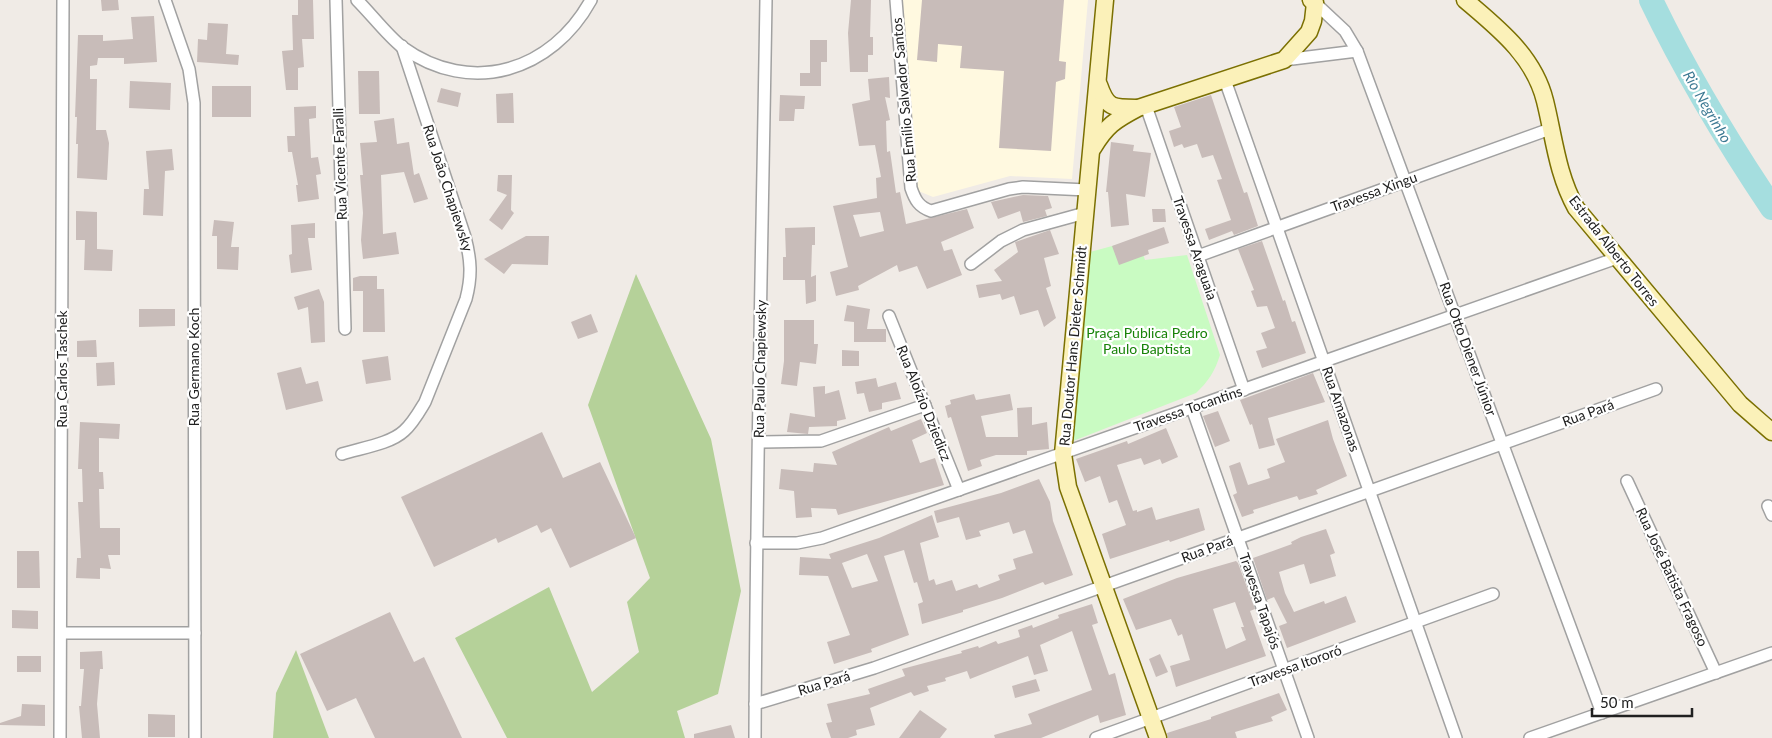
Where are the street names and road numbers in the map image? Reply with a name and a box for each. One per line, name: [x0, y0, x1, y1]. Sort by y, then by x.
street label: Rua Emílio Salvador Santos: [888, 17, 919, 183]
street label: Rua Vicente Faralli: [329, 107, 350, 221]
street label: Rua João Chapiewsky: [420, 122, 477, 254]
street label: Travessa Xingu: [1328, 168, 1419, 215]
street label: Estrada Alberto Torres: [1566, 192, 1663, 309]
street label: Travessa Araguaia: [1170, 194, 1221, 302]
street label: Rua Doutor Hans Dieter Schmidt: [1055, 245, 1090, 447]
street label: Rua Otto Diener Júnior: [1436, 280, 1501, 418]
street label: Rua Paulo Chapiewsky: [750, 299, 769, 438]
street label: Rua Germano Koch: [185, 308, 202, 426]
street label: Rua Carlos Taschek: [53, 309, 70, 428]
street label: Rua Aloízio Dziedicz: [893, 342, 955, 463]
street label: Rua Amazonas: [1319, 364, 1364, 454]
street label: Travessa Tocantins: [1131, 382, 1244, 435]
street label: Rua Pará: [1560, 395, 1616, 430]
street label: Rua José Batista Fragoso: [1633, 505, 1712, 649]
street label: Rua Pará: [1179, 531, 1235, 566]
street label: Travessa Tapajós: [1236, 550, 1285, 651]
street label: Travessa Itororó: [1246, 641, 1344, 690]
street label: Rua Pará: [796, 667, 852, 699]

